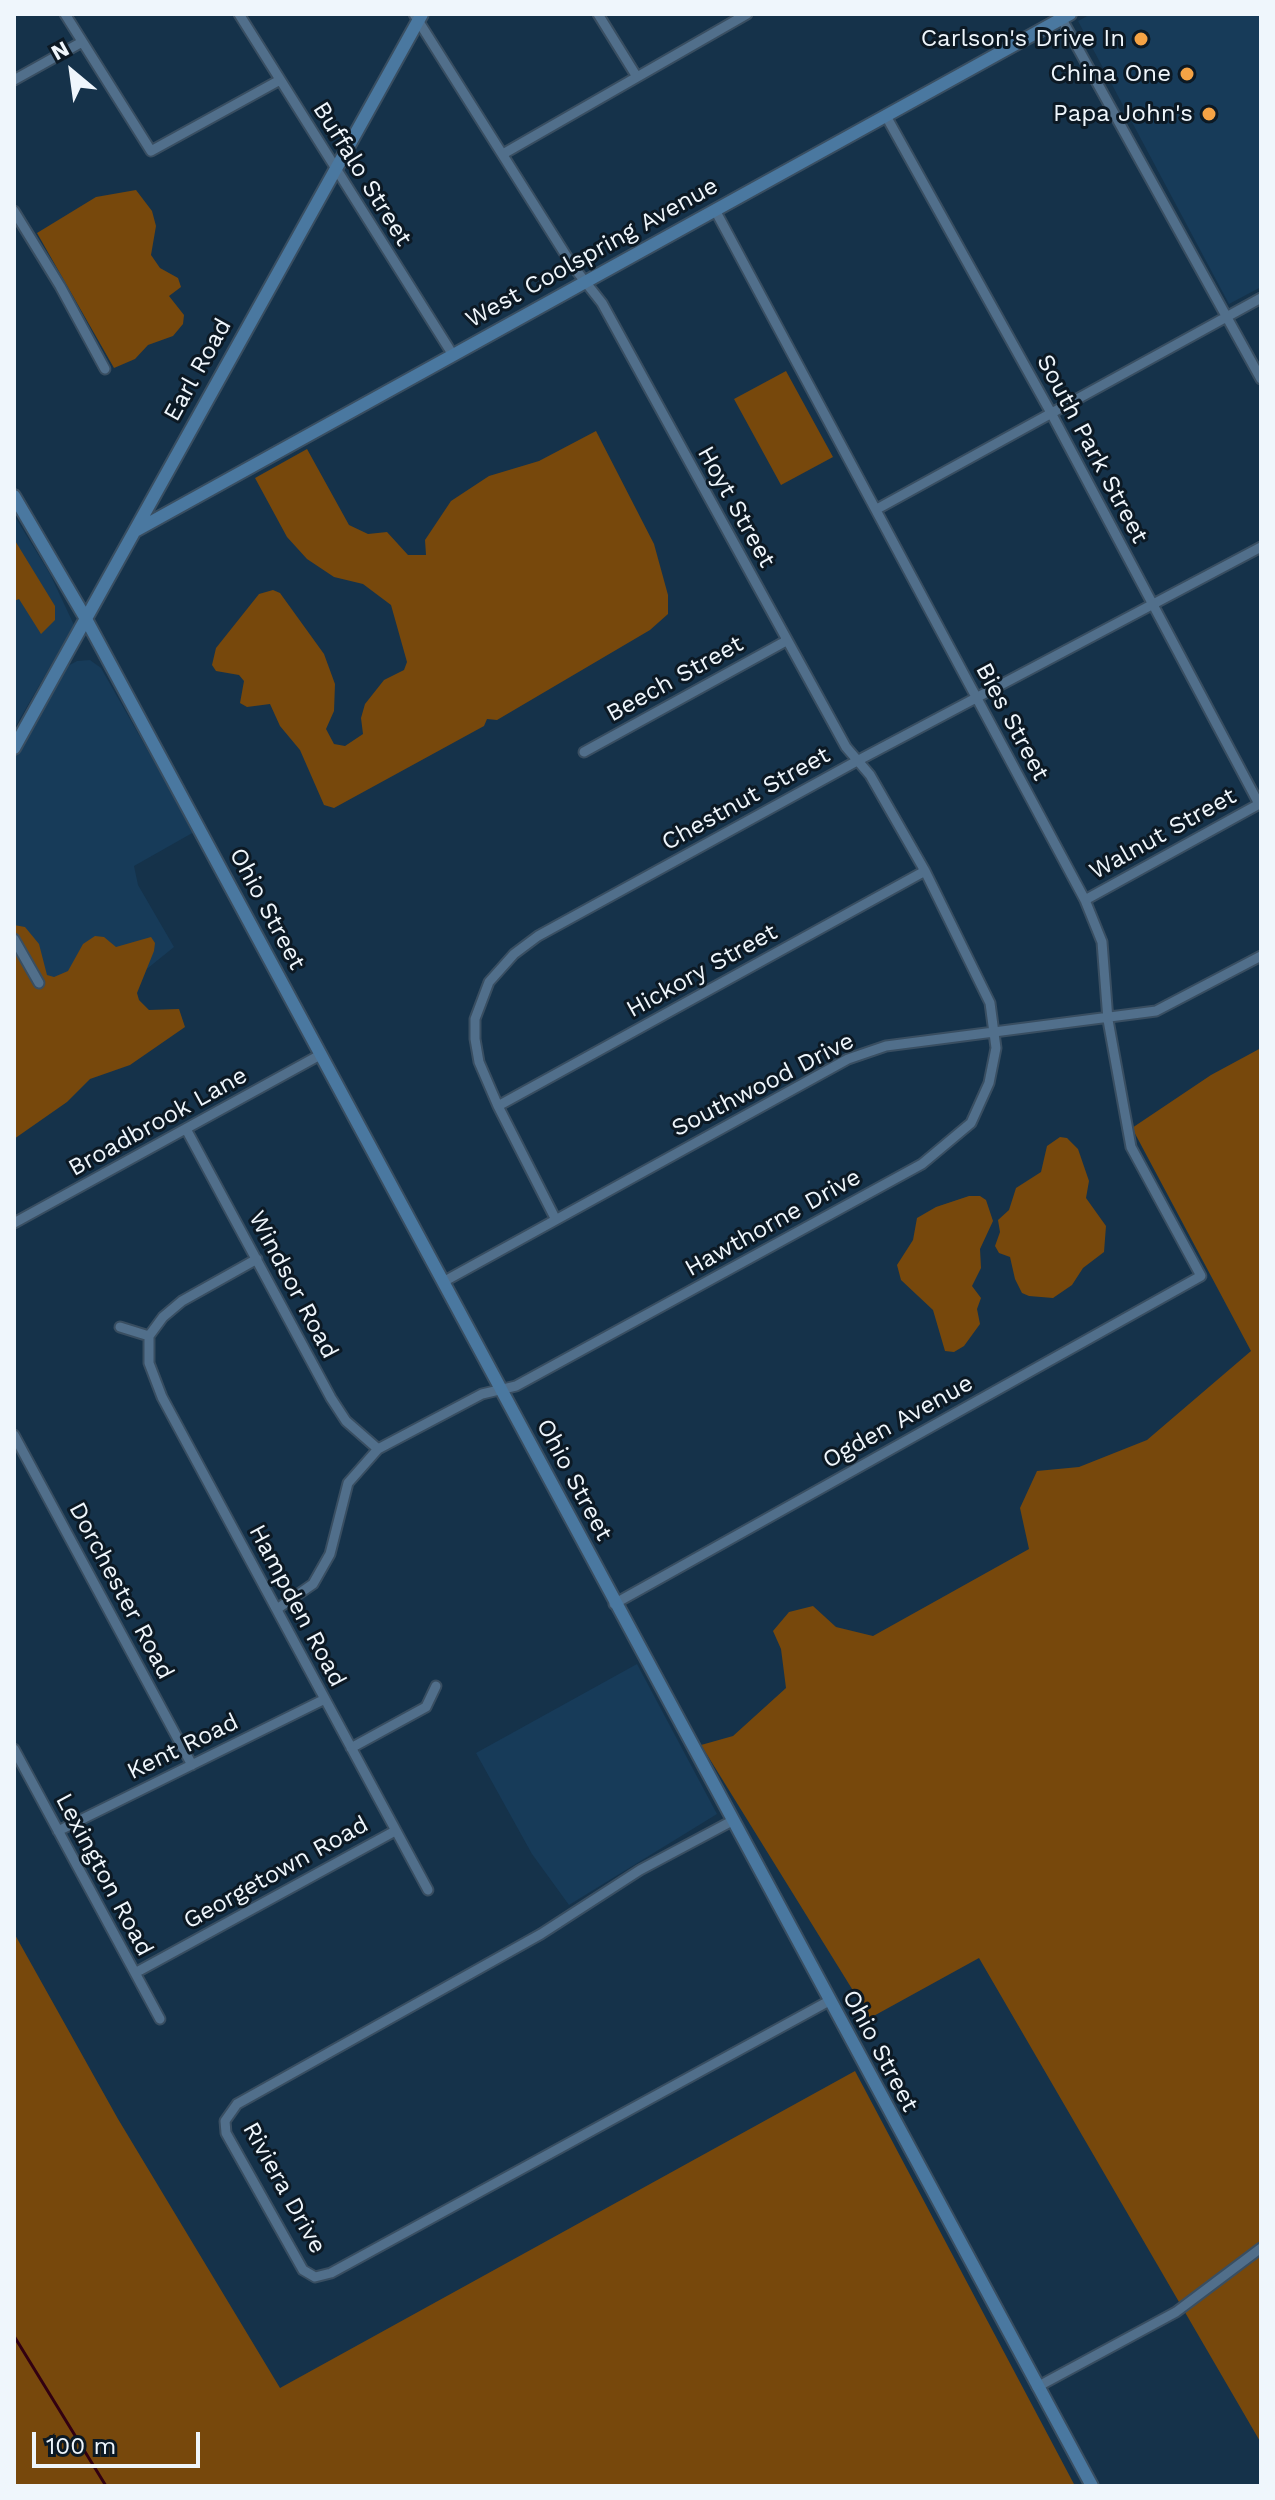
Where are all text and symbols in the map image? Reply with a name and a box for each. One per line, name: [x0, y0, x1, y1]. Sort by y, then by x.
place label: Carlson's Drive In: [921, 25, 1125, 53]
marker: Carlson's Drive In: [1132, 30, 1150, 48]
north arrow: [32, 32, 112, 112]
text: N: [47, 36, 73, 65]
place label: China One: [1050, 60, 1171, 88]
marker: China One: [1178, 65, 1196, 83]
street label: Buffalo Street: [306, 97, 418, 251]
place label: Papa John's: [1053, 100, 1193, 128]
marker: Papa John's: [1200, 105, 1218, 123]
street label: West Coolspring Avenue: [461, 172, 723, 334]
street label: Earl Road: [158, 314, 238, 426]
street label: South Park Street: [1030, 350, 1154, 548]
street label: Hoyt Street: [691, 441, 781, 573]
street label: Beech Street: [602, 630, 748, 728]
street label: Bies Street: [969, 658, 1055, 786]
street label: Chestnut Street: [657, 741, 835, 857]
street label: Walnut Street: [1085, 782, 1241, 886]
street label: Ohio Street: [223, 843, 311, 975]
street label: Hickory Street: [622, 918, 782, 1024]
street label: Southwood Drive: [667, 1027, 859, 1143]
street label: Broadbrook Lane: [64, 1061, 252, 1183]
street label: Hawthorne Drive: [680, 1163, 866, 1283]
street label: Windsor Road: [242, 1206, 344, 1364]
street label: Ogden Avenue: [818, 1369, 978, 1475]
street label: Ohio Street: [530, 1414, 618, 1546]
street label: Dorchester Road: [62, 1498, 180, 1684]
street label: Hampden Road: [242, 1520, 352, 1692]
street label: Kent Road: [123, 1708, 243, 1786]
street label: Lexington Road: [49, 1789, 159, 1961]
street label: Georgetown Road: [179, 1810, 373, 1936]
street label: Ohio Street: [836, 1985, 924, 2117]
street label: Riviera Drive: [236, 2117, 332, 2259]
scale bar: [36, 2416, 204, 2466]
text: 100 m: [46, 2432, 116, 2460]

